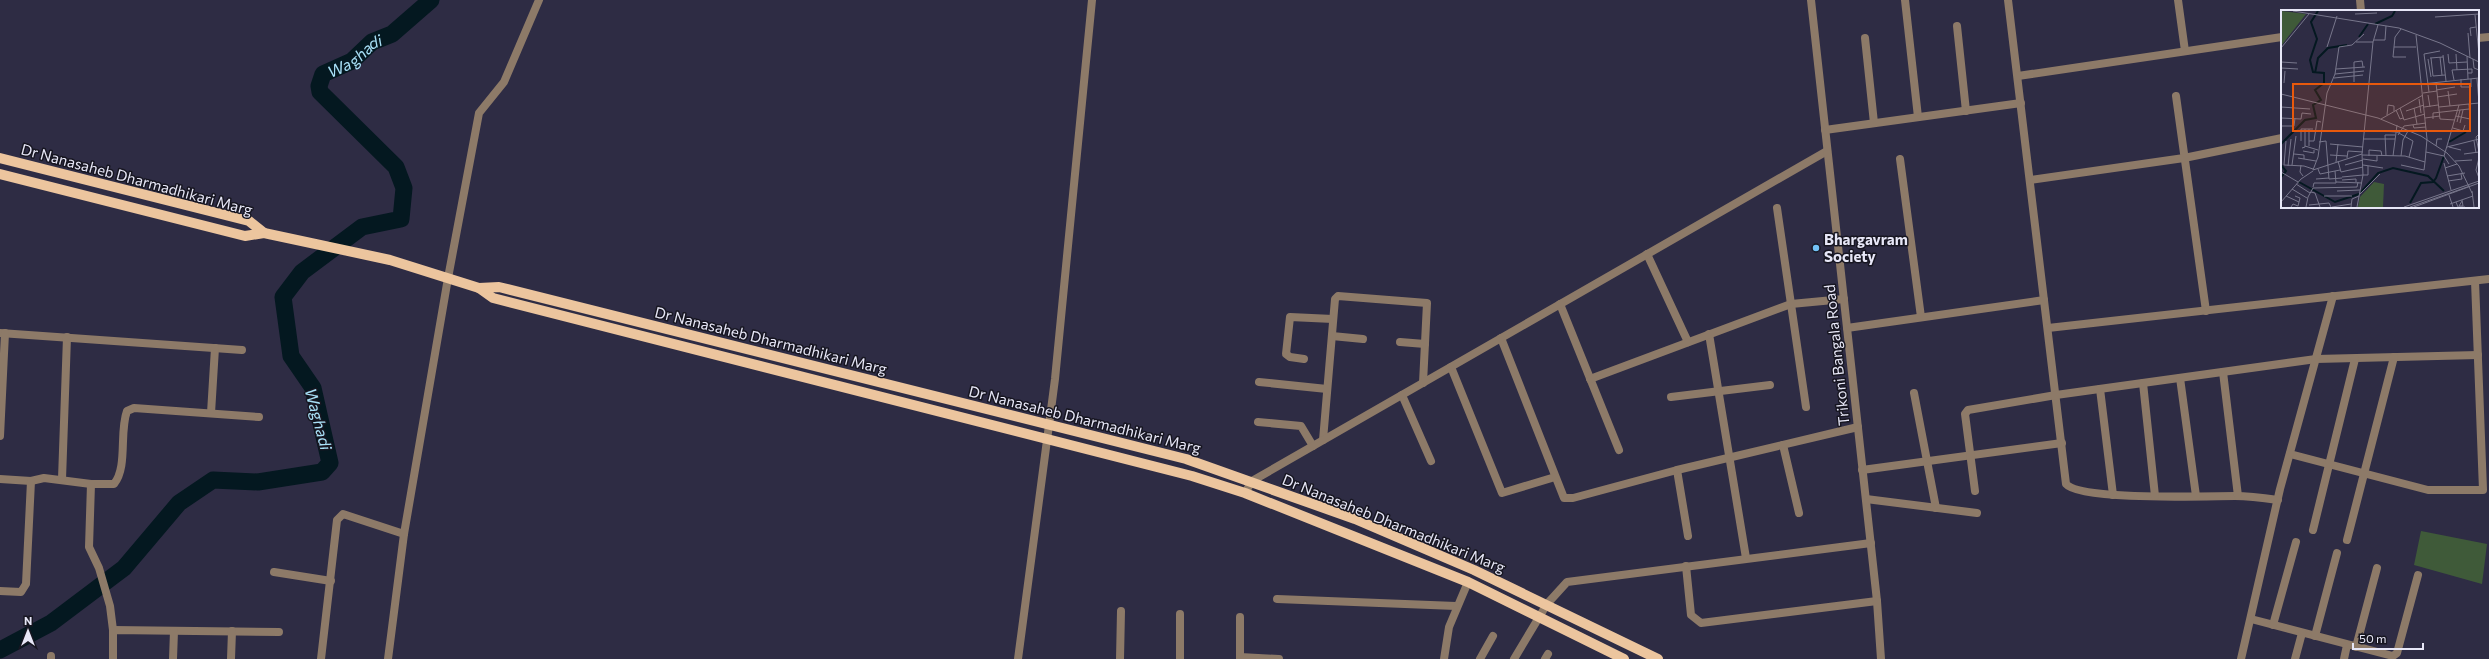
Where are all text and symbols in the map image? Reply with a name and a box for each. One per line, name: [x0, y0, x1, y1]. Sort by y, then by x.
inset map: [2281, 10, 2479, 208]
water label: Waghadi: [324, 29, 385, 80]
street label: Dr Nanasaheb Dharmadhikari Marg: [19, 139, 255, 219]
place label: Bhargavram Society: [1824, 230, 1908, 265]
marker: Bhargavram Society: [1811, 243, 1821, 253]
street label: Trikoni Bangala Road: [1820, 284, 1852, 426]
street label: Dr Nanasaheb Dharmadhikari Marg: [653, 302, 889, 378]
street label: Dr Nanasaheb Dharmadhikari Marg: [967, 381, 1203, 457]
water label: Waghadi: [302, 386, 337, 453]
street label: Dr Nanasaheb Dharmadhikari Marg: [1280, 470, 1508, 576]
north arrow: [8, 611, 48, 651]
text: N: [24, 614, 32, 627]
scale bar: [2353, 625, 2423, 651]
text: 50 m: [2359, 631, 2387, 645]

